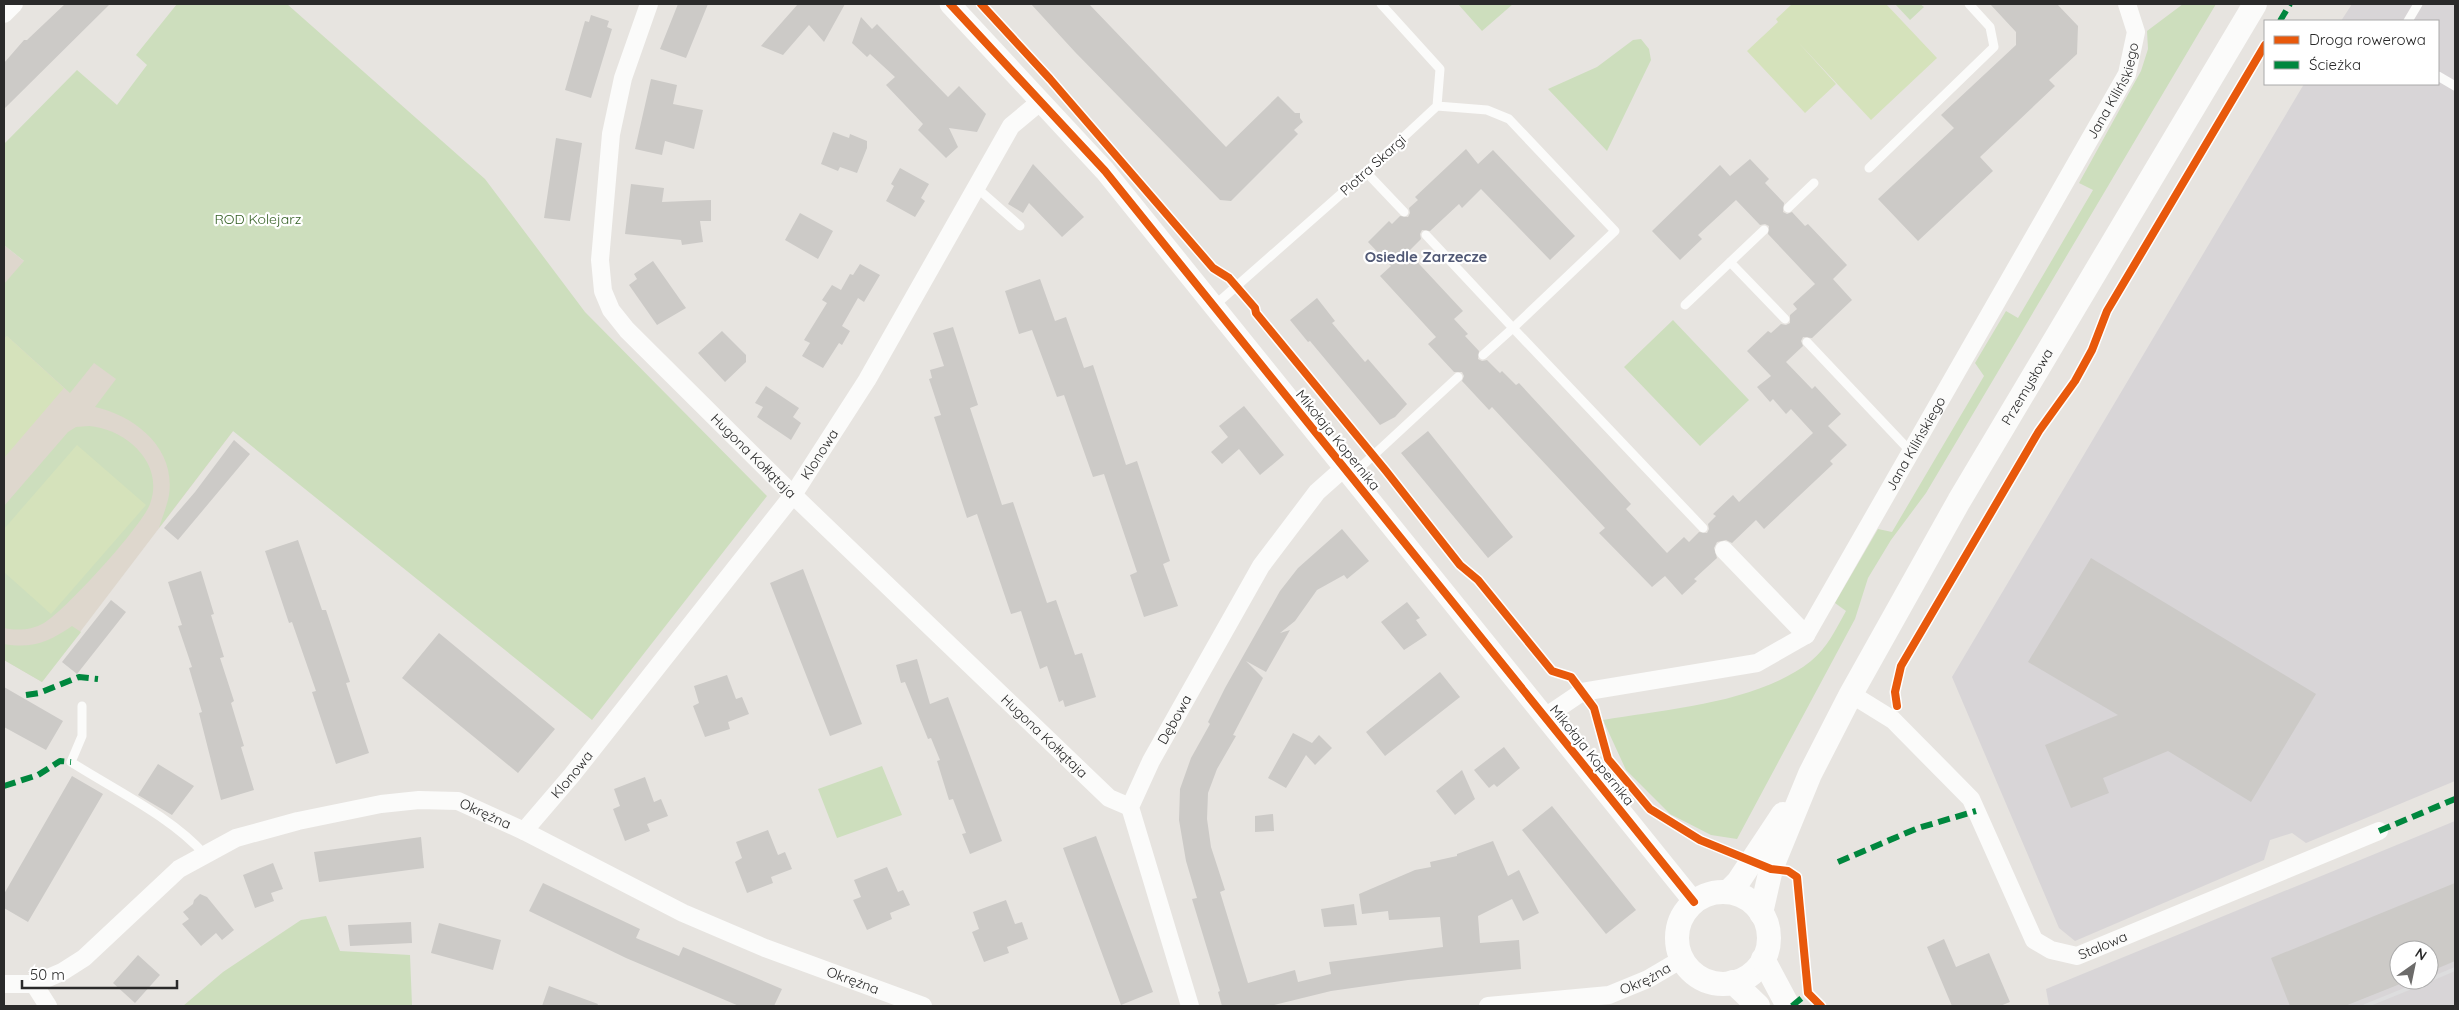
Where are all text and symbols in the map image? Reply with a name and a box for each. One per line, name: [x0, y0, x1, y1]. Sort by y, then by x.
legend: [2264, 20, 2439, 85]
text: Droga rowerowa: [2309, 30, 2426, 49]
street label: Jana Kilińskiego: [2083, 41, 2142, 142]
text: Ścieżka: [2309, 55, 2361, 74]
street label: Piotra Skargi: [1336, 131, 1410, 199]
park label: ROD Kolejarz: [215, 210, 302, 228]
district label: Osiedle Zarzecze: [1365, 247, 1488, 266]
street label: Przemysłowa: [1997, 345, 2057, 428]
street label: Mikołaja Kopernika: [1292, 386, 1384, 494]
street label: Jana Kilińskiego: [1881, 393, 1950, 494]
street label: Hugona Kołłątaja: [707, 409, 800, 502]
street label: Klonowa: [796, 425, 842, 483]
street label: Hugona Kołłątaja: [997, 690, 1092, 782]
street label: Dębowa: [1153, 692, 1196, 748]
street label: Mikołaja Kopernika: [1546, 701, 1638, 809]
street label: Klonowa: [547, 747, 597, 802]
street label: Okrężna: [457, 794, 514, 833]
street label: Stalowa: [2075, 927, 2130, 964]
north arrow: [2389, 940, 2439, 990]
text: N: [2412, 944, 2430, 964]
scale bar: [22, 958, 178, 990]
street label: Okrężna: [1617, 959, 1674, 999]
street label: Okrężna: [824, 962, 882, 998]
text: 50 m: [30, 965, 65, 984]

